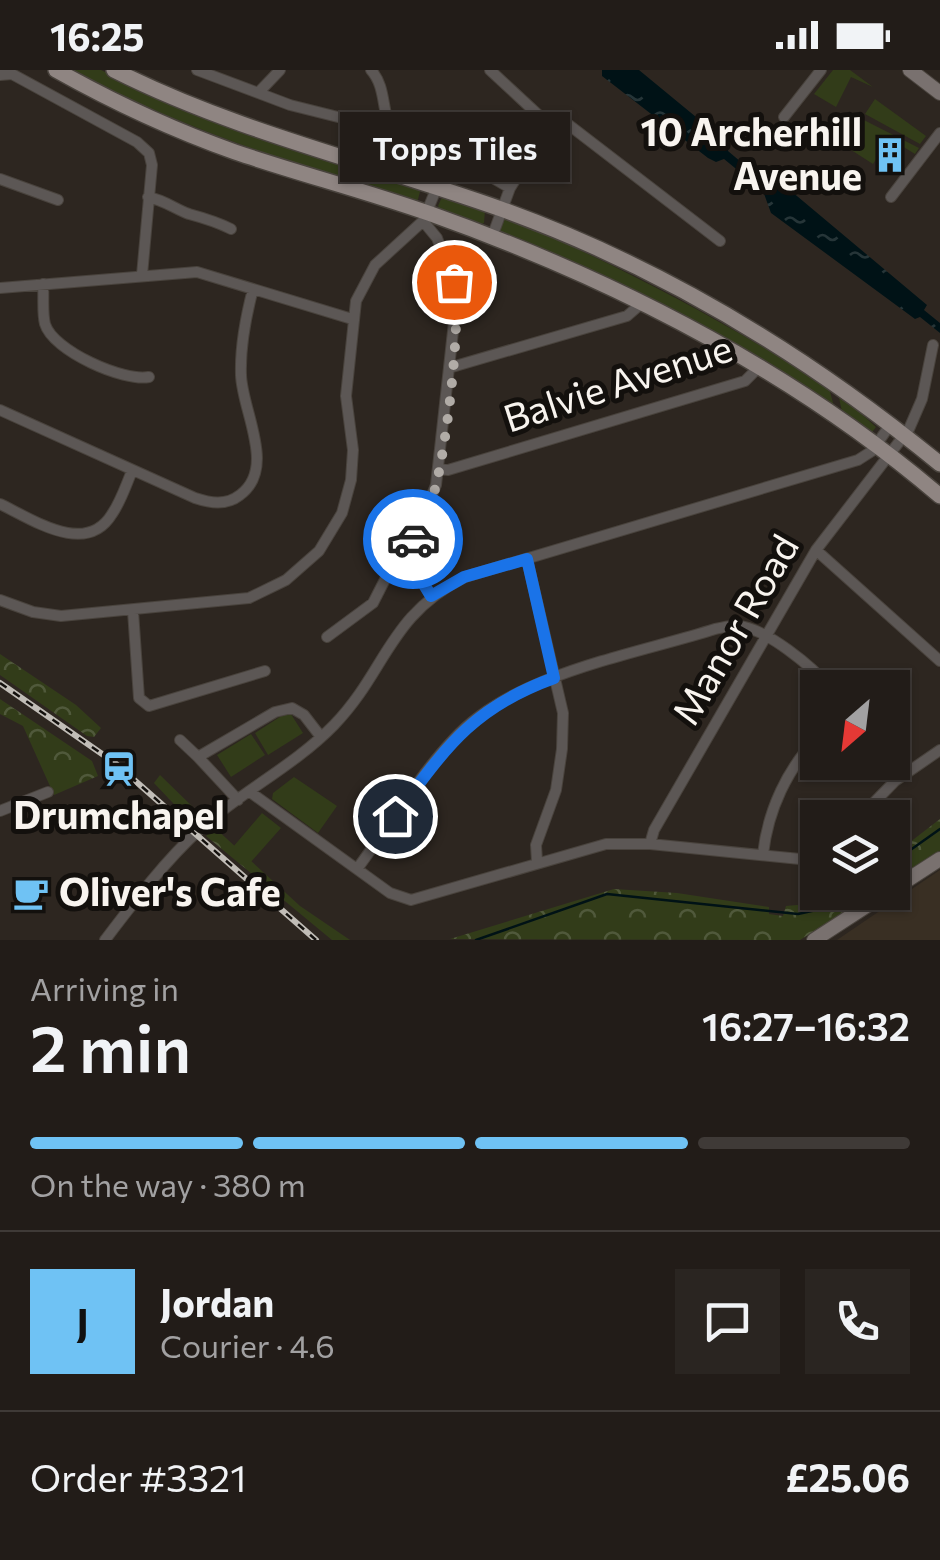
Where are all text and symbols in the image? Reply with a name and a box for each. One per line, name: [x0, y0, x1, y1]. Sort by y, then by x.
text: 16:25: [50, 12, 144, 59]
place label: 10 Archerhill Avenue: [640, 107, 862, 198]
callout: Topps Tiles: [339, 112, 569, 182]
text: Topps Tiles: [372, 127, 538, 167]
building icon: 10 Archerhill Avenue: [871, 136, 909, 174]
pin: [412, 240, 497, 325]
icon: bag: [427, 255, 482, 310]
street label: Balvie Avenue: [497, 323, 737, 441]
courier: [363, 489, 463, 589]
icon: car: [386, 512, 441, 567]
street label: Manor Road: [661, 525, 807, 732]
north arrow: [800, 670, 910, 780]
map controls: [800, 670, 910, 910]
station icon: Drumchapel: [100, 750, 138, 788]
pin: [353, 774, 438, 859]
icon: home: [368, 789, 423, 844]
place label: Drumchapel: [13, 790, 225, 837]
button: layers: [800, 800, 910, 910]
place label: Oliver's Cafe: [59, 867, 281, 914]
cafe icon: Oliver's Cafe: [12, 874, 50, 912]
text: Arriving in: [30, 968, 179, 1008]
text: 16:27–16:32: [702, 1002, 910, 1049]
text: 2 min: [30, 1006, 191, 1085]
text: On the way · 380 m: [30, 1164, 306, 1204]
button: chat: [675, 1269, 780, 1374]
button: phone: [805, 1269, 910, 1374]
text: Jordan: [160, 1278, 274, 1325]
text: J: [76, 1298, 89, 1345]
text: Courier · 4.6: [160, 1325, 335, 1365]
text: Order #3321: [30, 1453, 246, 1500]
text: £25.06: [785, 1453, 910, 1500]

